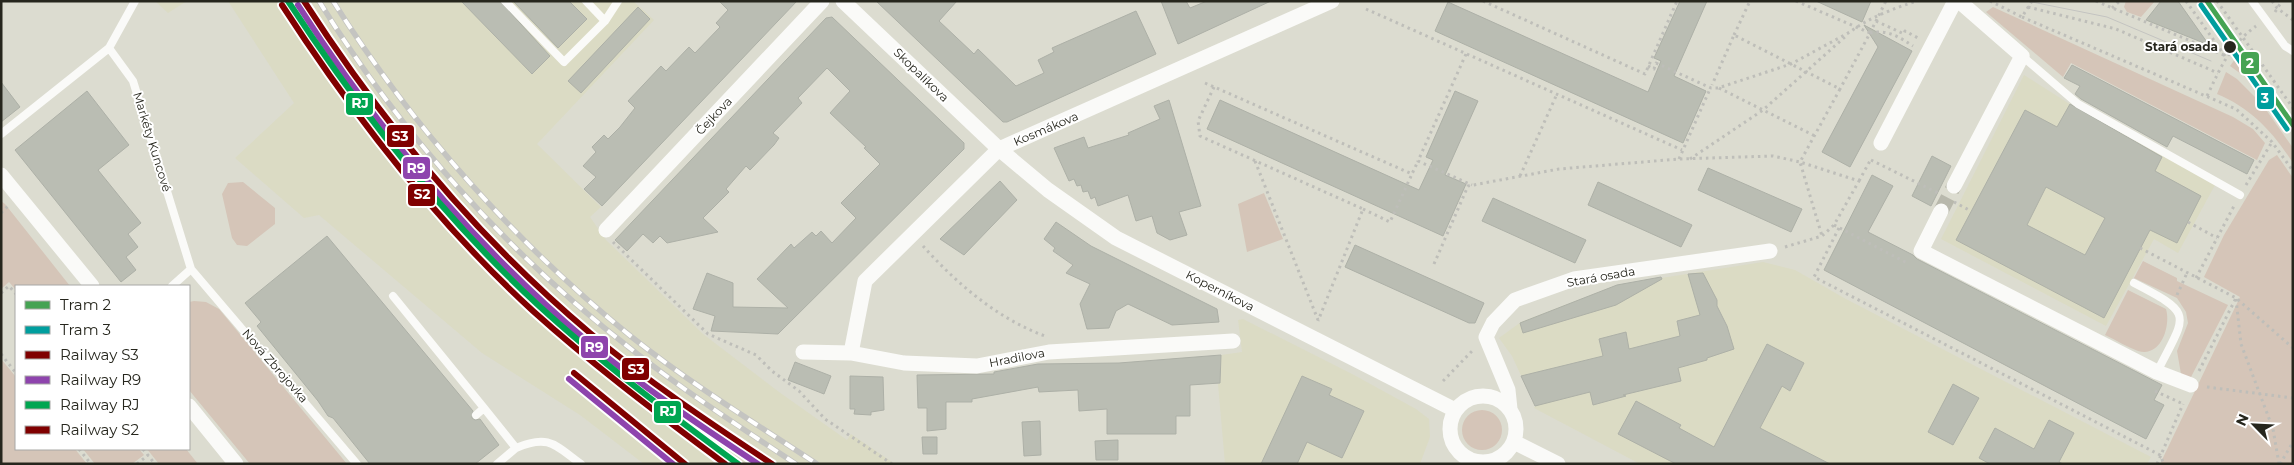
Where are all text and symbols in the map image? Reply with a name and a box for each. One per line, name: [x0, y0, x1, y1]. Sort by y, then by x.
place label: Stará osada: [2145, 39, 2218, 54]
marker: Stará osada: [2222, 39, 2238, 55]
street label: Skopalíkova: [891, 45, 952, 105]
line badge: 2: [2240, 51, 2260, 75]
text: 2: [2246, 54, 2254, 72]
line badge: 3: [2256, 86, 2275, 110]
text: 3: [2260, 89, 2269, 107]
street label: Markéty Kuncové: [130, 90, 175, 194]
line badge: RJ: [345, 92, 374, 116]
text: RJ: [351, 94, 369, 112]
street label: Čejkova: [692, 94, 735, 138]
street label: Kosmákova: [1011, 108, 1081, 149]
line badge: S3: [386, 124, 415, 148]
text: S3: [391, 127, 409, 145]
line badge: R9: [402, 156, 431, 180]
text: R9: [406, 159, 426, 177]
line badge: S2: [407, 183, 436, 207]
text: S2: [413, 185, 431, 203]
street label: Stará osada: [1565, 263, 1636, 290]
street label: Koperníkova: [1183, 267, 1257, 314]
legend: [15, 285, 190, 450]
text: Tram 2: [60, 295, 111, 314]
text: Tram 3: [60, 320, 111, 339]
street label: Nová Zbrojovka: [239, 326, 312, 406]
line badge: R9: [580, 335, 609, 359]
text: R9: [584, 338, 604, 356]
text: Railway S3: [60, 345, 139, 364]
street label: Hradilova: [988, 345, 1046, 370]
line badge: S3: [621, 357, 650, 381]
text: S3: [627, 360, 645, 378]
text: Railway R9: [60, 370, 141, 389]
text: Railway RJ: [60, 395, 139, 414]
line badge: RJ: [653, 400, 682, 424]
north arrow: [2229, 400, 2279, 450]
text: RJ: [659, 402, 677, 420]
text: N: [2232, 411, 2253, 429]
text: Railway S2: [60, 420, 139, 439]

